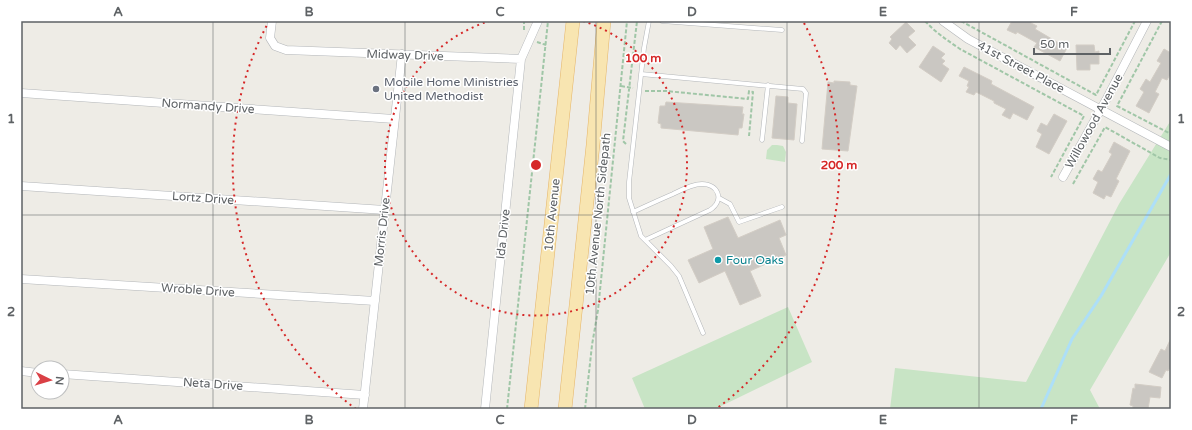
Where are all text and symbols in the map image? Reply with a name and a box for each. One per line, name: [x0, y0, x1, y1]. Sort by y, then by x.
text: A: [113, 4, 123, 20]
text: B: [304, 4, 314, 20]
text: C: [495, 4, 505, 20]
text: D: [687, 4, 697, 20]
text: E: [879, 4, 887, 20]
text: F: [1070, 4, 1078, 20]
scale bar: [1034, 30, 1110, 56]
text: 50 m: [1040, 37, 1069, 51]
street label: 41st Street Place: [975, 38, 1067, 96]
street label: Midway Drive: [366, 47, 444, 63]
text: 100 m: [625, 51, 661, 65]
street label: Willowood Avenue: [1062, 71, 1126, 171]
place label: Mobile Home Ministries United Methodist: [384, 75, 519, 103]
marker: Mobile Home Ministries United Methodist: [371, 84, 381, 94]
street label: Normandy Drive: [161, 96, 255, 116]
text: 1: [7, 111, 15, 127]
text: 1: [1177, 111, 1185, 127]
street label: 10th Avenue North Sidepath: [583, 132, 613, 296]
centre of rings: [529, 158, 543, 172]
text: 200 m: [821, 158, 857, 172]
street label: 10th Avenue: [541, 178, 563, 252]
street label: Lortz Drive: [172, 189, 235, 207]
street label: Morris Drive: [371, 197, 393, 267]
street label: Ida Drive: [493, 208, 513, 260]
place label: Four Oaks: [726, 253, 784, 267]
marker: Four Oaks: [713, 255, 723, 265]
street label: Wroble Drive: [161, 280, 236, 300]
text: 2: [7, 304, 15, 320]
text: 2: [1177, 304, 1185, 320]
north arrow: [30, 360, 70, 400]
street label: Neta Drive: [182, 375, 244, 393]
text: N: [53, 376, 66, 386]
text: A: [113, 412, 123, 428]
text: B: [304, 412, 314, 428]
text: C: [495, 412, 505, 428]
text: D: [687, 412, 697, 428]
text: E: [879, 412, 887, 428]
text: F: [1070, 412, 1078, 428]

